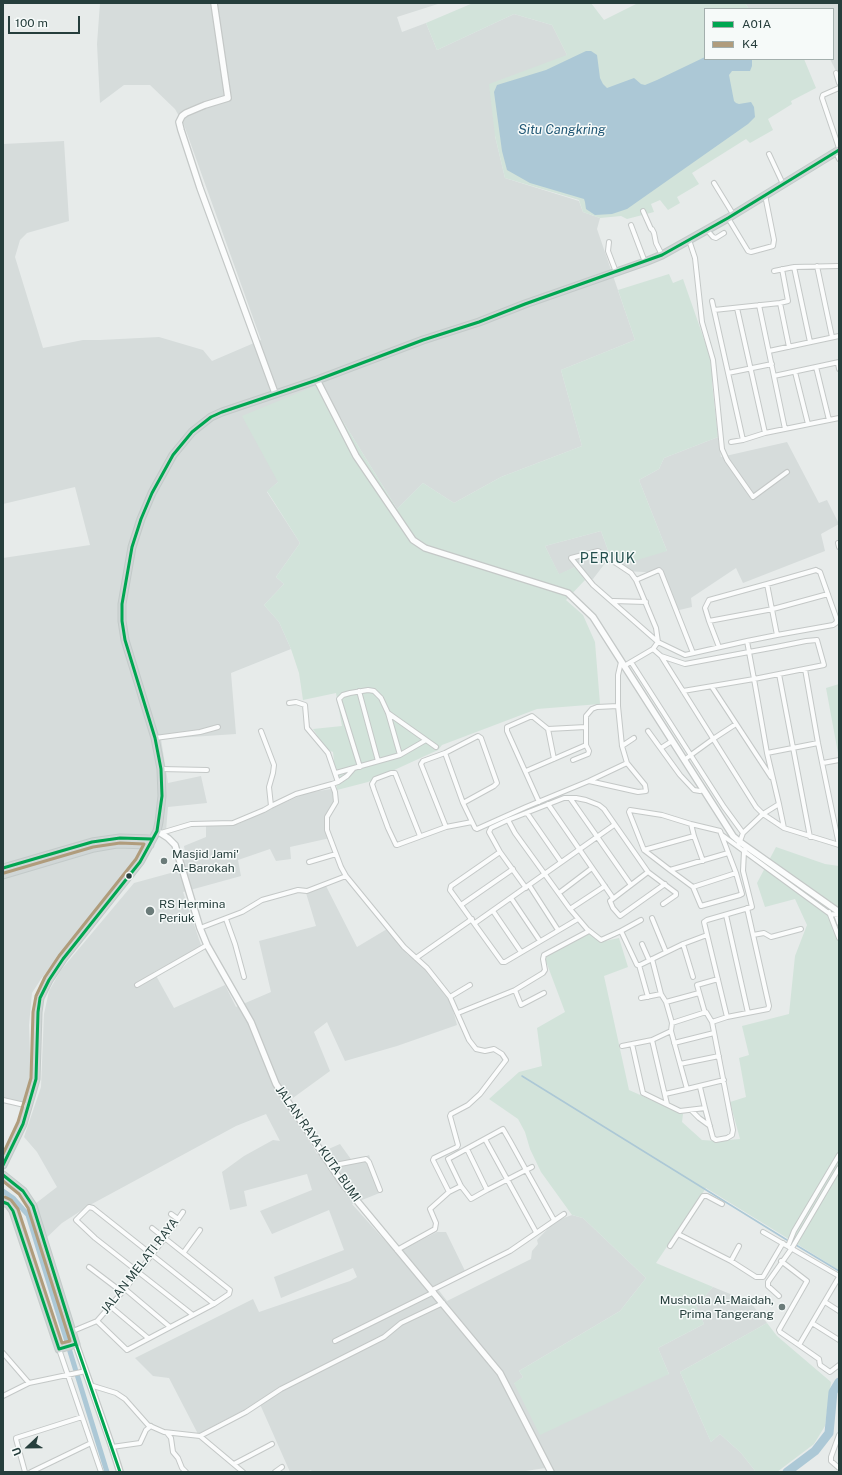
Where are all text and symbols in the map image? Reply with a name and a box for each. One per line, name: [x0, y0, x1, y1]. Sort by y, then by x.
scale bar: [10, 8, 82, 34]
legend: [704, 8, 834, 60]
text: 100 m: [15, 16, 48, 30]
text: A01A: [742, 17, 771, 31]
text: K4: [742, 37, 758, 51]
water label: Situ Cangkring: [518, 122, 606, 138]
district label: PERIUK: [580, 551, 636, 567]
place label: Masjid Jami' Al-Barokah: [172, 847, 239, 875]
marker: Masjid Jami' Al-Barokah: [159, 856, 169, 866]
unlabelled marker: [124, 871, 134, 881]
place label: RS Hermina Periuk: [159, 897, 225, 925]
marker: RS Hermina Periuk: [144, 905, 156, 917]
street label: JALAN RAYA KUTA BUMI: [272, 1083, 364, 1205]
street label: JALAN MELATI RAYA: [98, 1215, 182, 1317]
place label: Musholla Al-Maidah, Prima Tangerang: [660, 1293, 774, 1321]
marker: Musholla Al-Maidah, Prima Tangerang: [777, 1302, 787, 1312]
north arrow: [8, 1427, 48, 1467]
text: U: [10, 1446, 24, 1457]

